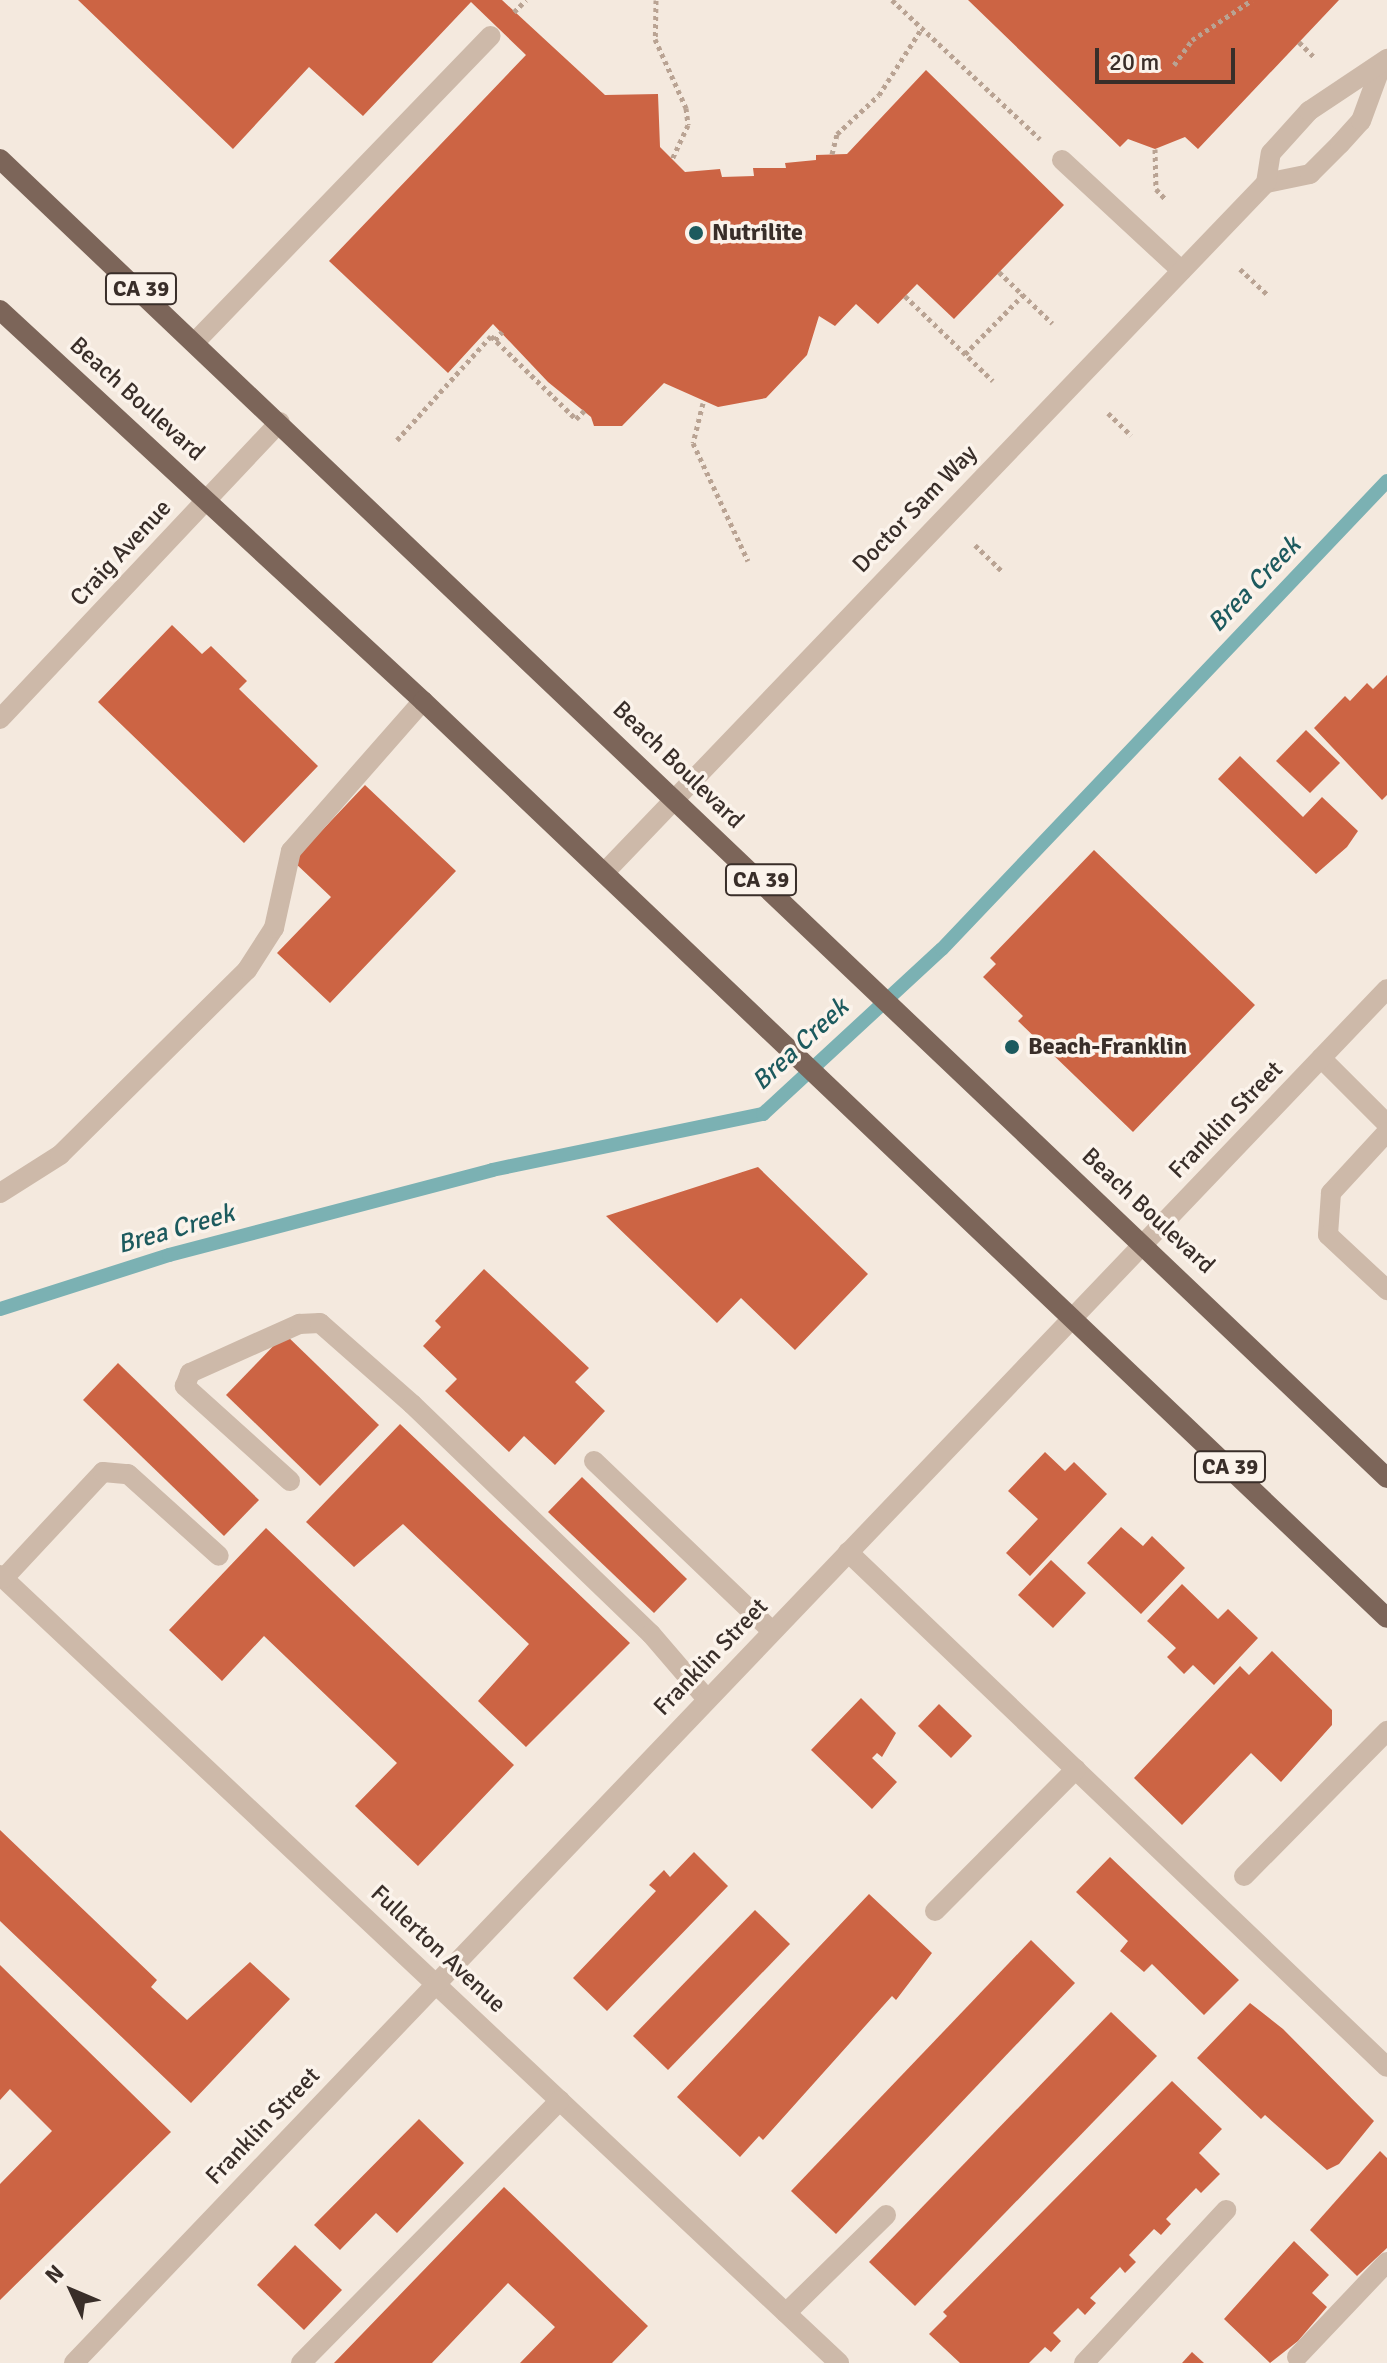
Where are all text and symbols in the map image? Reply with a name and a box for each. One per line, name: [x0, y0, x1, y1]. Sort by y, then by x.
scale bar: [1099, 32, 1239, 82]
text: 20 m: [1109, 47, 1159, 77]
place label: Nutrilite: [712, 219, 803, 247]
marker: Nutrilite: [687, 224, 705, 242]
road number: CA 39: [103, 271, 179, 307]
street label: Beach Boulevard: [64, 331, 210, 467]
street label: Doctor Sam Way: [847, 439, 983, 579]
street label: Craig Avenue: [64, 494, 178, 612]
water label: Brea Creek: [1202, 531, 1308, 639]
street label: Beach Boulevard: [606, 695, 750, 835]
road number: CA 39: [723, 862, 799, 898]
water label: Brea Creek: [746, 993, 856, 1097]
place label: Beach-Franklin: [1028, 1033, 1187, 1061]
marker: Beach-Franklin: [1003, 1038, 1021, 1056]
street label: Franklin Street: [1163, 1055, 1289, 1185]
street label: Beach Boulevard: [1076, 1142, 1220, 1280]
water label: Brea Creek: [114, 1198, 238, 1262]
road number: CA 39: [1192, 1449, 1268, 1485]
street label: Franklin Street: [648, 1592, 774, 1722]
street label: Fullerton Avenue: [365, 1879, 511, 2019]
street label: Franklin Street: [200, 2061, 326, 2191]
north arrow: [32, 2251, 112, 2331]
text: N: [39, 2259, 69, 2289]

